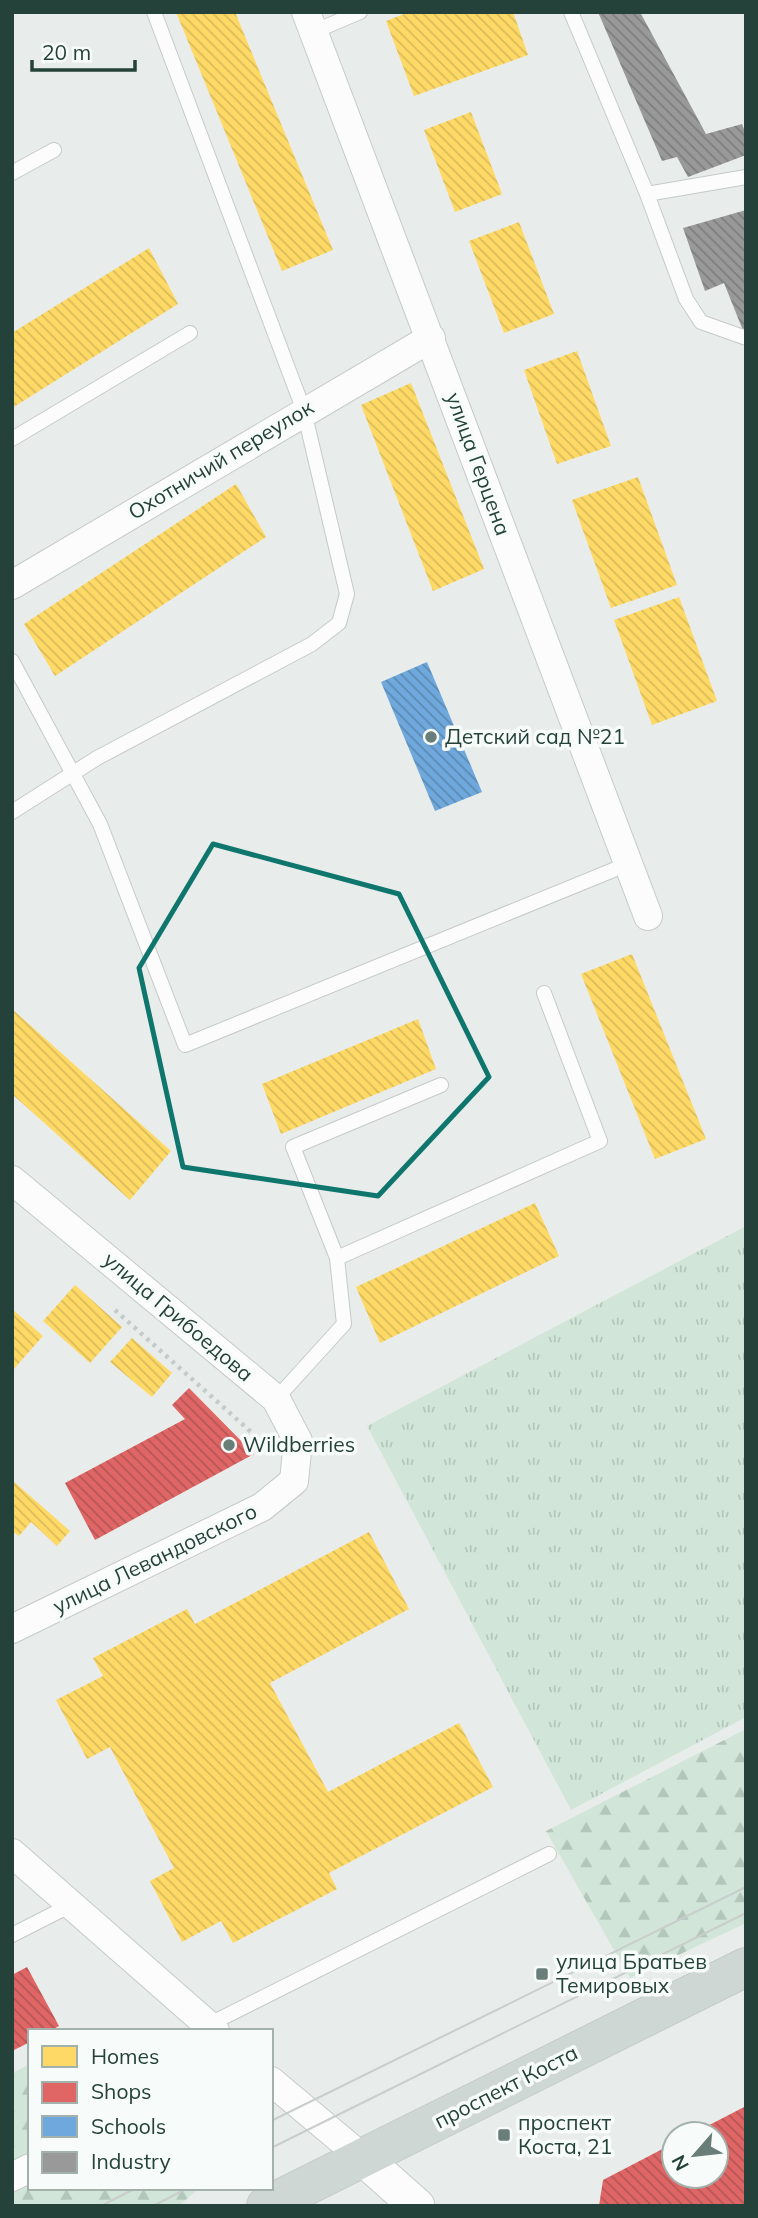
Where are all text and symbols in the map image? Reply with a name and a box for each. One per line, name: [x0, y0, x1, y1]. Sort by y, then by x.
scale bar: [32, 28, 135, 72]
text: 20 m: [42, 39, 91, 65]
street label: улица Герцена: [441, 389, 517, 539]
street label: Охотничий переулок: [123, 393, 318, 525]
place label: Детский сад №21: [445, 723, 625, 749]
marker: Детский сад №21: [423, 729, 439, 745]
street label: улица Грибоедова: [98, 1246, 259, 1386]
place label: Wildberries: [243, 1431, 355, 1457]
marker: Wildberries: [221, 1437, 237, 1453]
street label: улица Левандовского: [48, 1497, 261, 1619]
place label: улица Братьев Темировых: [556, 1948, 707, 1998]
marker: улица Братьев Темировых: [534, 1966, 550, 1982]
legend: [28, 2029, 273, 2190]
street label: проспект Коста: [430, 2039, 582, 2133]
text: Homes: [91, 2043, 159, 2069]
text: Shops: [91, 2078, 151, 2104]
place label: проспект Коста, 21: [518, 2109, 612, 2159]
text: Schools: [91, 2113, 166, 2139]
north arrow: [660, 2120, 730, 2190]
marker: проспект Коста, 21: [496, 2127, 512, 2143]
text: Industry: [91, 2148, 171, 2174]
text: N: [666, 2151, 694, 2175]

